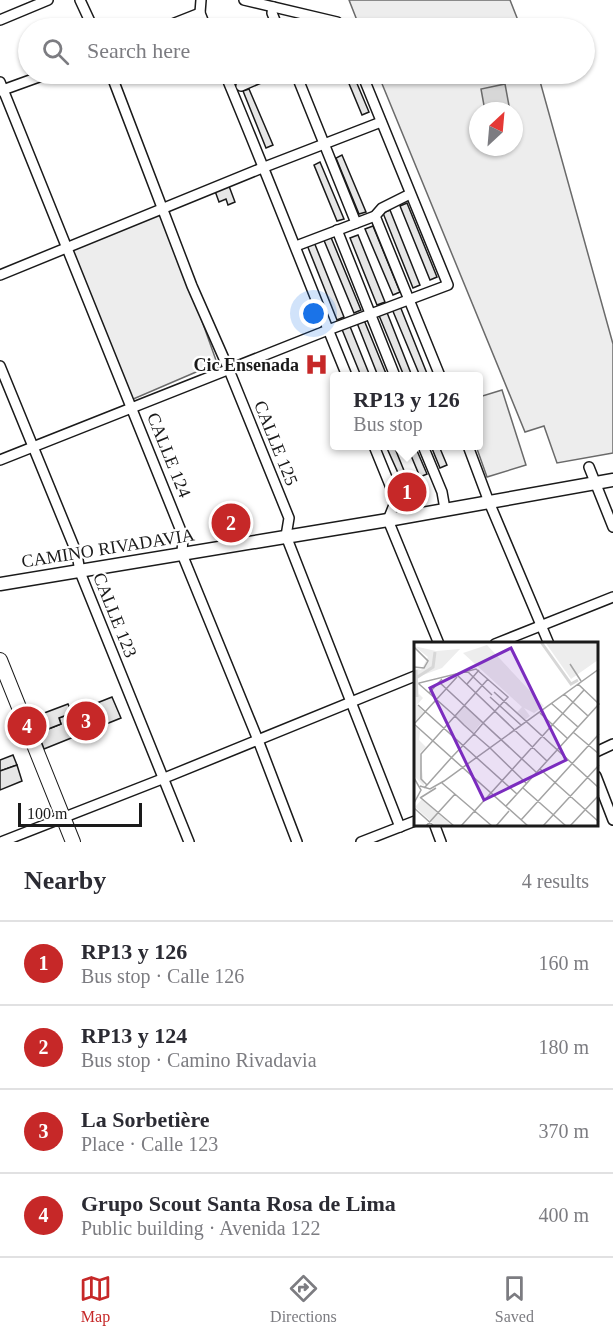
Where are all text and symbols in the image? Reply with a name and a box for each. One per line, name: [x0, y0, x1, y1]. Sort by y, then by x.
search box: [18, 18, 595, 84]
icon: search: [39, 35, 72, 68]
text: Search here: [87, 38, 190, 63]
north arrow: [469, 102, 523, 156]
your location: [299, 299, 328, 328]
hospital icon: Cic Ensenada: [304, 352, 330, 378]
place label: Cic Ensenada: [193, 355, 299, 375]
popup: [330, 372, 483, 450]
text: RP13 y 126: [353, 387, 460, 412]
street label: CALLE 125: [250, 398, 302, 488]
street label: CALLE 124: [143, 410, 195, 500]
text: Bus stop: [353, 413, 423, 435]
pin: 1: [388, 470, 426, 514]
pin: 2: [212, 500, 250, 546]
street label: CAMINO RIVADAVIA: [20, 524, 196, 572]
street label: CALLE 123: [89, 570, 141, 660]
inset map: [414, 642, 598, 827]
pin: 3: [66, 698, 106, 744]
pin: 4: [8, 704, 46, 748]
scale bar: [18, 800, 142, 828]
text: 100 m: [27, 805, 67, 822]
text: Nearby: [24, 866, 106, 895]
text: 4 results: [522, 870, 589, 892]
text: RP13 y 126: [81, 939, 187, 964]
text: 1: [39, 952, 49, 974]
text: 160 m: [538, 952, 589, 974]
text: Bus stop · Calle 126: [81, 965, 244, 987]
text: RP13 y 124: [81, 1023, 187, 1048]
text: 2: [39, 1036, 49, 1058]
text: 180 m: [538, 1036, 589, 1058]
text: Bus stop · Camino Rivadavia: [81, 1049, 317, 1071]
text: La Sorbetière: [81, 1107, 210, 1132]
text: 3: [39, 1120, 49, 1142]
text: 370 m: [538, 1120, 589, 1142]
text: Place · Calle 123: [81, 1133, 218, 1155]
text: Grupo Scout Santa Rosa de Lima: [81, 1191, 396, 1216]
text: 4: [39, 1204, 49, 1226]
text: 400 m: [538, 1204, 589, 1226]
text: Public building · Avenida 122: [81, 1217, 321, 1239]
tab: Map: [79, 1272, 112, 1326]
tab: Directions: [270, 1272, 337, 1326]
tab: Saved: [495, 1272, 534, 1326]

